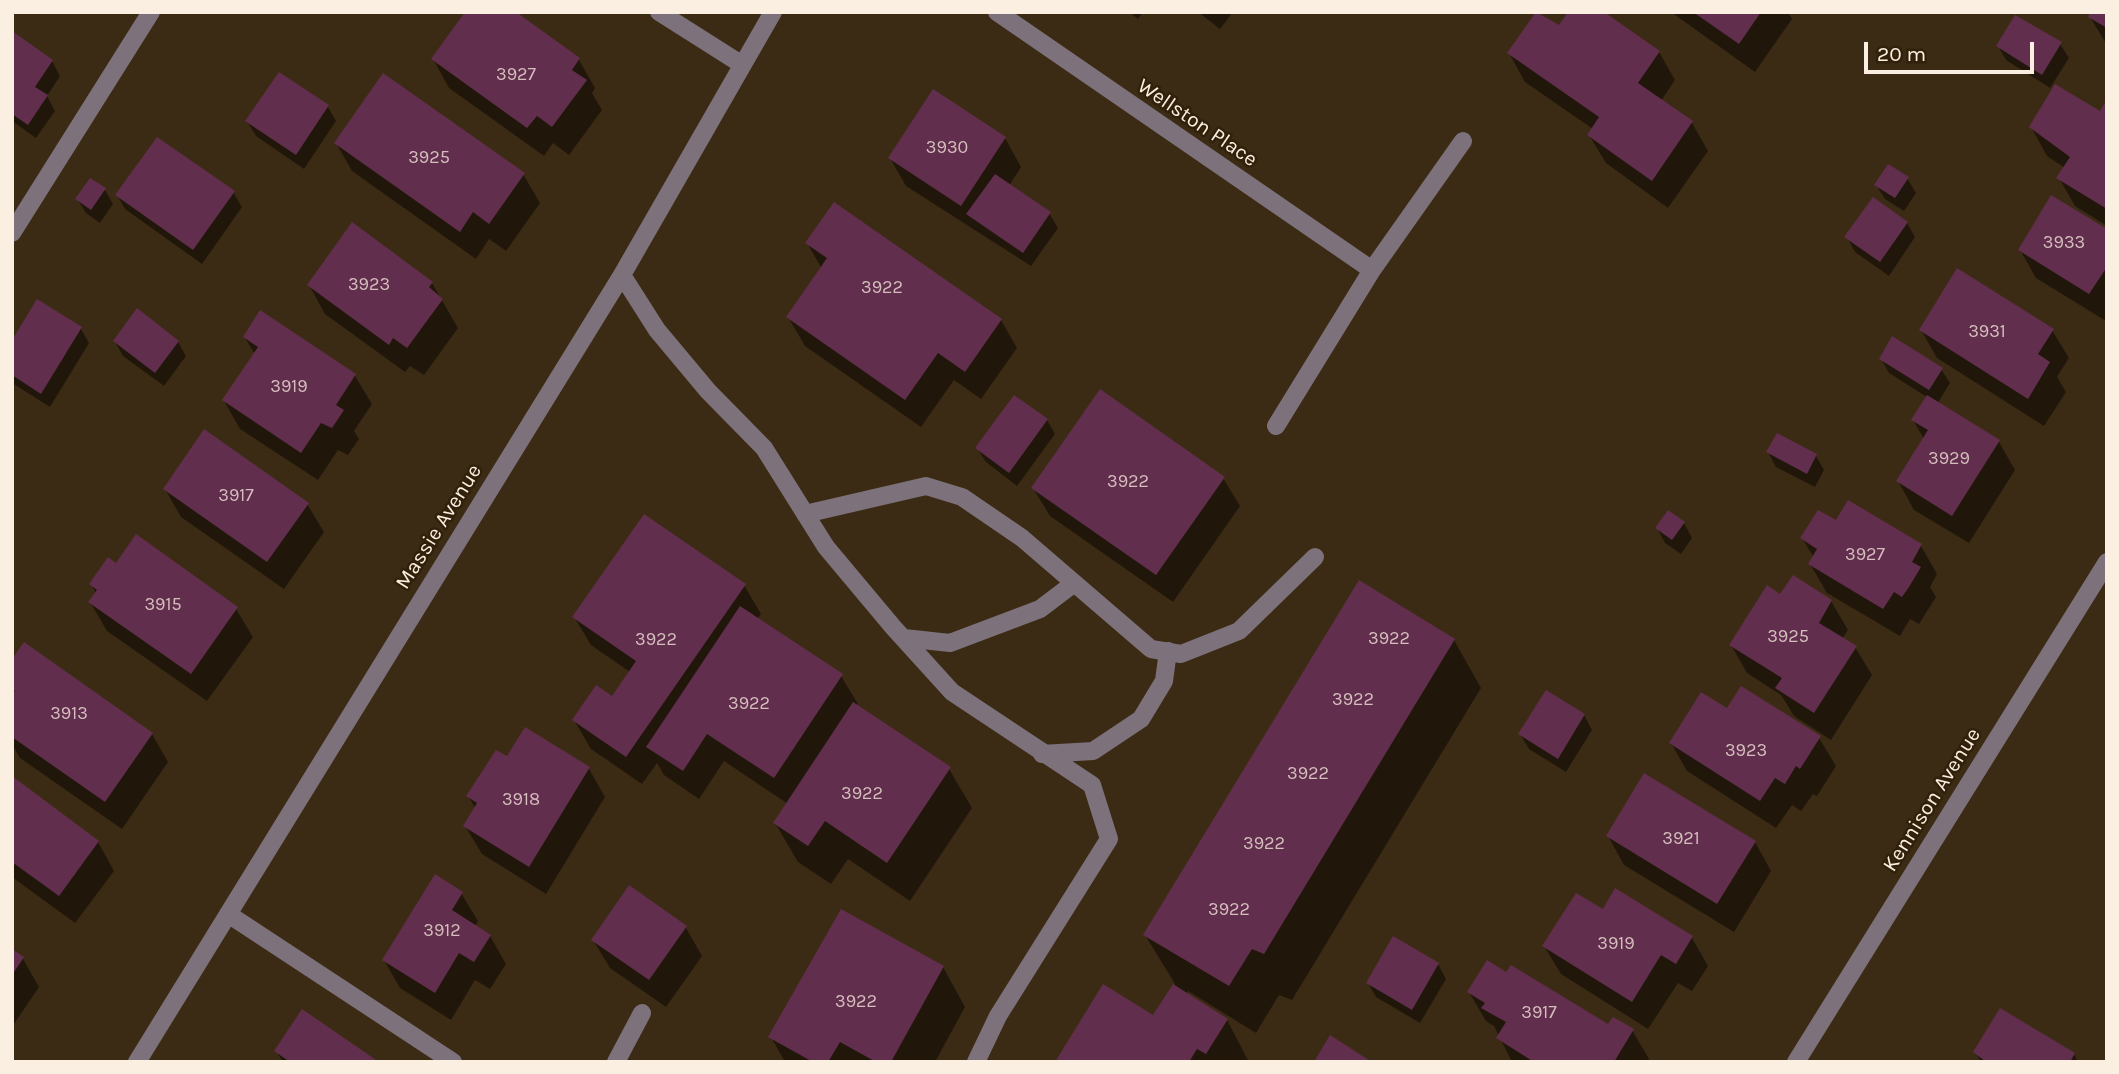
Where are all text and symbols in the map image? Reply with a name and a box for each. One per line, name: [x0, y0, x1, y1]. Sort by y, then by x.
scale bar: [1867, 28, 2037, 72]
text: 20 m: [1877, 42, 1926, 66]
house number: 3927: [496, 64, 536, 86]
street label: Wellston Place: [1132, 74, 1262, 172]
house number: 3930: [926, 137, 968, 159]
house number: 3925: [408, 147, 450, 169]
house number: 3933: [2043, 232, 2085, 254]
house number: 3923: [348, 274, 390, 296]
house number: 3922: [861, 277, 903, 299]
house number: 3931: [1968, 321, 2006, 343]
house number: 3919: [270, 376, 308, 398]
house number: 3929: [1928, 448, 1970, 470]
street label: Massie Avenue: [391, 460, 487, 594]
house number: 3922: [1107, 471, 1149, 493]
house number: 3917: [218, 485, 254, 507]
house number: 3927: [1845, 544, 1885, 566]
house number: 3915: [144, 594, 182, 616]
house number: 3925: [1767, 626, 1809, 648]
house number: 3922: [1368, 628, 1410, 650]
house number: 3922: [635, 629, 677, 651]
house number: 3922: [1332, 689, 1374, 711]
house number: 3922: [728, 693, 770, 715]
house number: 3913: [50, 703, 88, 725]
street label: Kennison Avenue: [1878, 724, 1986, 876]
house number: 3923: [1725, 740, 1767, 762]
house number: 3922: [1287, 763, 1329, 785]
house number: 3922: [841, 783, 883, 805]
house number: 3918: [502, 789, 540, 811]
house number: 3921: [1662, 828, 1700, 850]
house number: 3922: [1243, 833, 1285, 855]
house number: 3922: [1208, 899, 1250, 921]
house number: 3912: [423, 920, 461, 942]
house number: 3919: [1597, 933, 1635, 955]
house number: 3922: [835, 991, 877, 1013]
house number: 3917: [1521, 1002, 1557, 1024]

